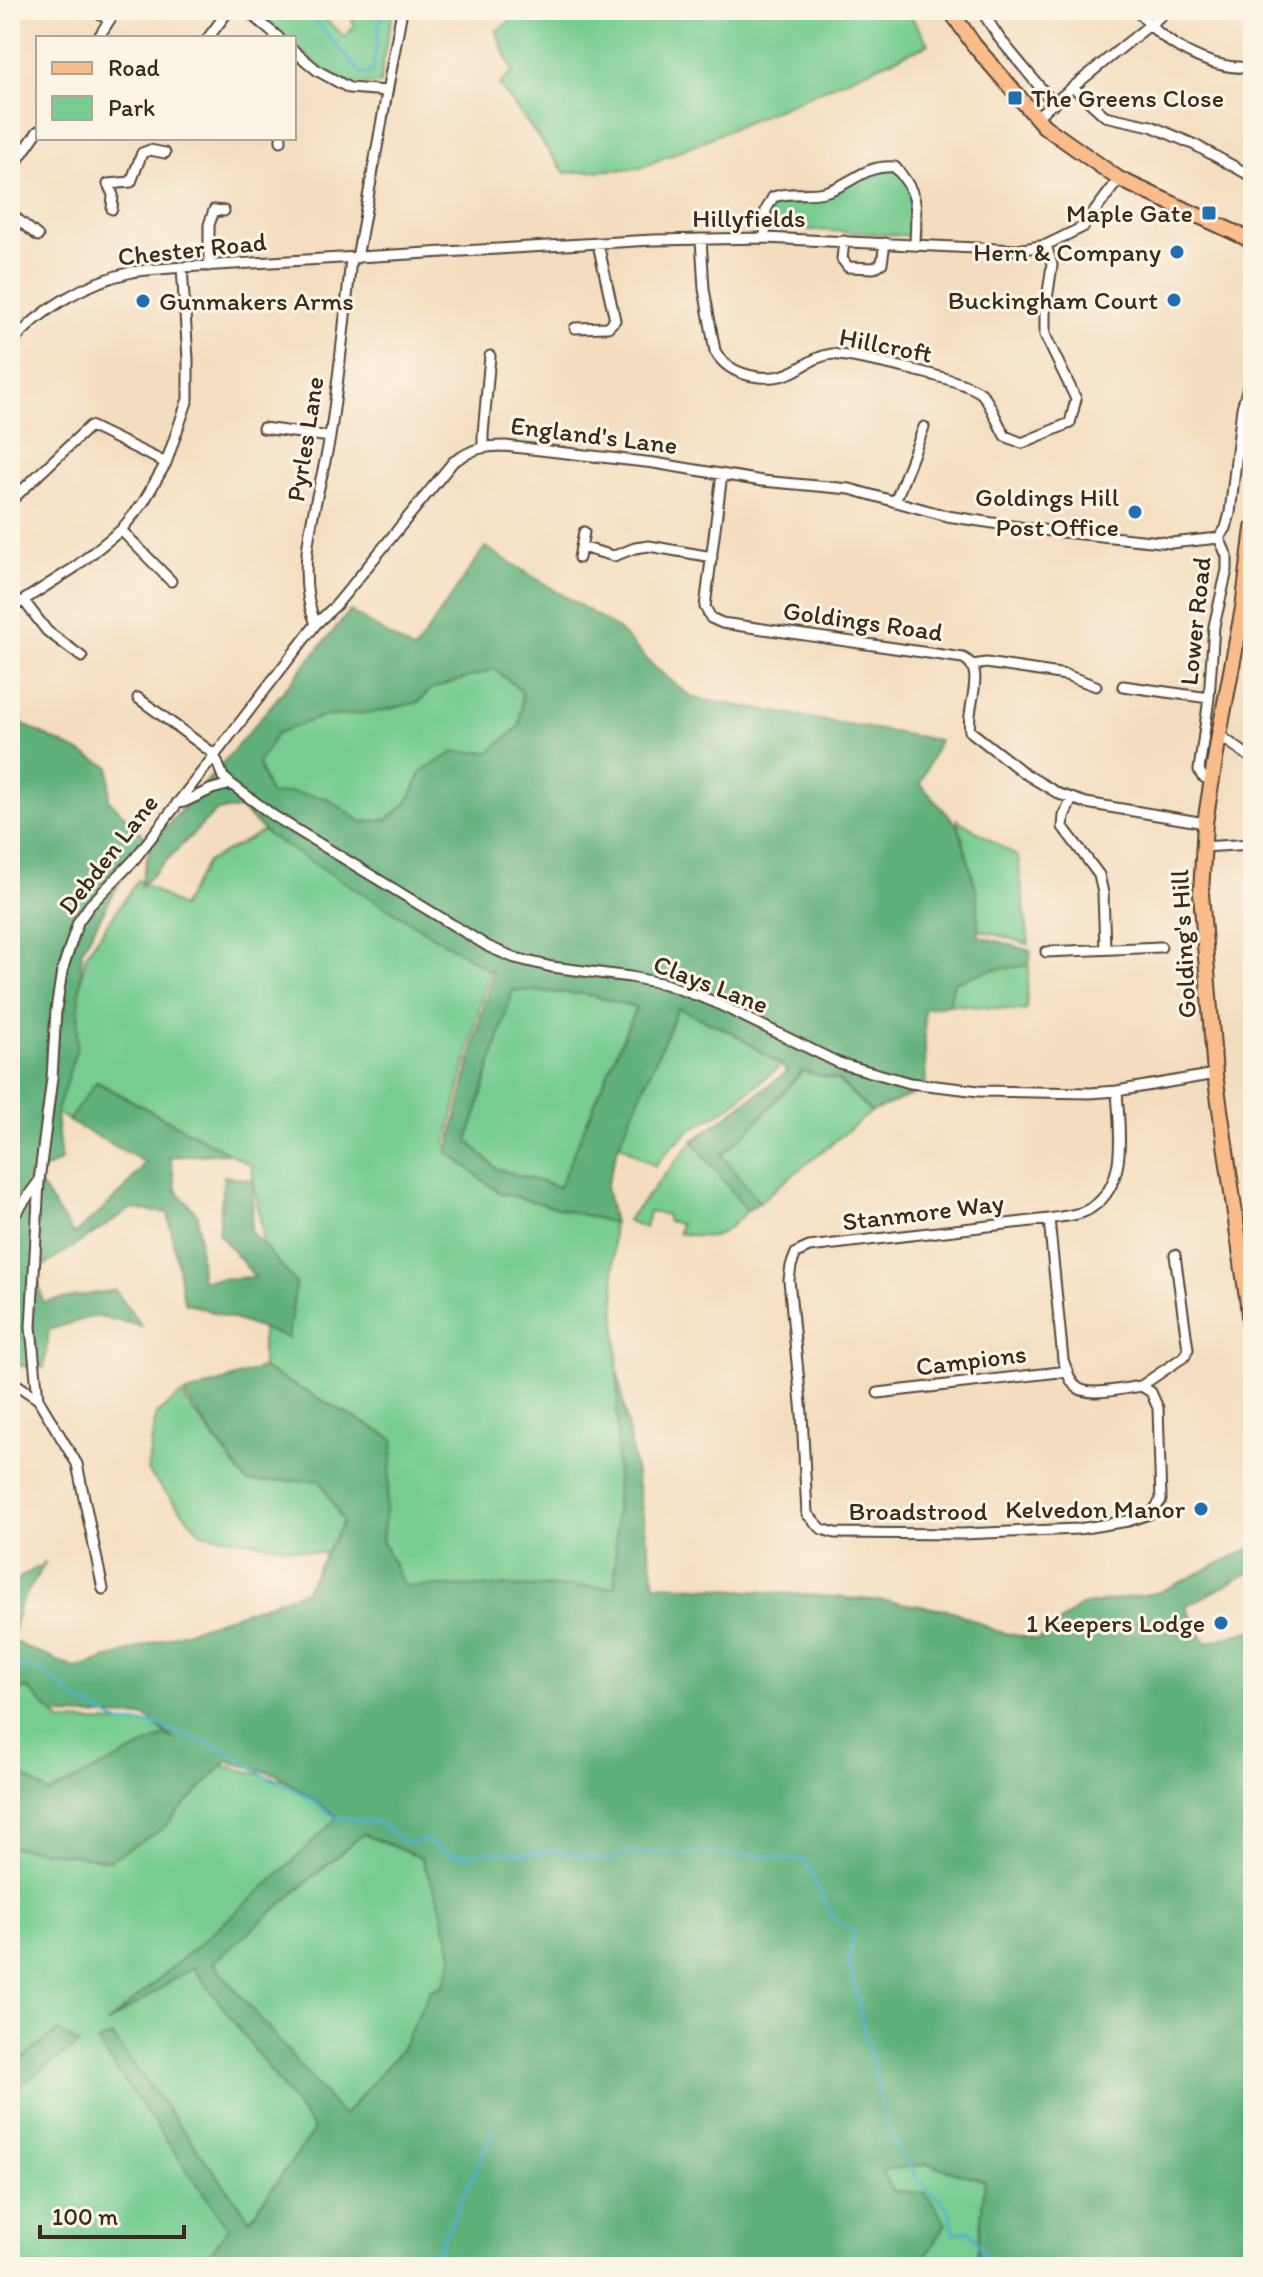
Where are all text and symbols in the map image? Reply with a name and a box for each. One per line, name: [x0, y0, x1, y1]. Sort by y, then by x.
legend: [36, 36, 296, 140]
text: Road: [108, 53, 160, 82]
place label: The Greens Close: [1031, 82, 1224, 114]
marker: The Greens Close: [1006, 89, 1024, 107]
text: Park: [108, 93, 155, 122]
place label: Maple Gate: [1066, 197, 1193, 229]
street label: Hillyfields: [692, 202, 806, 234]
marker: Maple Gate: [1200, 204, 1218, 222]
street label: Chester Road: [116, 225, 268, 273]
place label: Hern & Company: [973, 236, 1161, 268]
marker: Hern & Company: [1168, 243, 1186, 261]
place label: Buckingham Court: [948, 284, 1158, 316]
place label: Gunmakers Arms: [159, 285, 354, 317]
marker: Buckingham Court: [1165, 291, 1183, 309]
marker: Gunmakers Arms: [134, 292, 152, 310]
street label: Hillcroft: [837, 320, 935, 370]
street label: Pyrles Lane: [279, 374, 331, 504]
street label: England's Lane: [509, 409, 679, 461]
place label: Goldings Hill Post Office: [975, 481, 1119, 543]
marker: Goldings Hill Post Office: [1126, 503, 1144, 521]
street label: Lower Road: [1172, 555, 1218, 687]
street label: Goldings Road: [781, 594, 945, 648]
street label: Debden Lane: [51, 788, 165, 920]
street label: Golding's Hill: [1163, 869, 1203, 1019]
street label: Clays Lane: [649, 947, 773, 1021]
street label: Stanmore Way: [840, 1186, 1006, 1238]
street label: Campions: [914, 1337, 1028, 1383]
place label: Kelvedon Manor: [1005, 1493, 1186, 1525]
street label: Broadstrood: [848, 1495, 988, 1527]
marker: Kelvedon Manor: [1192, 1500, 1210, 1518]
place label: 1 Keepers Lodge: [1026, 1607, 1205, 1639]
marker: 1 Keepers Lodge: [1212, 1614, 1230, 1632]
scale bar: [40, 2189, 184, 2239]
text: 100 m: [52, 2202, 118, 2231]

